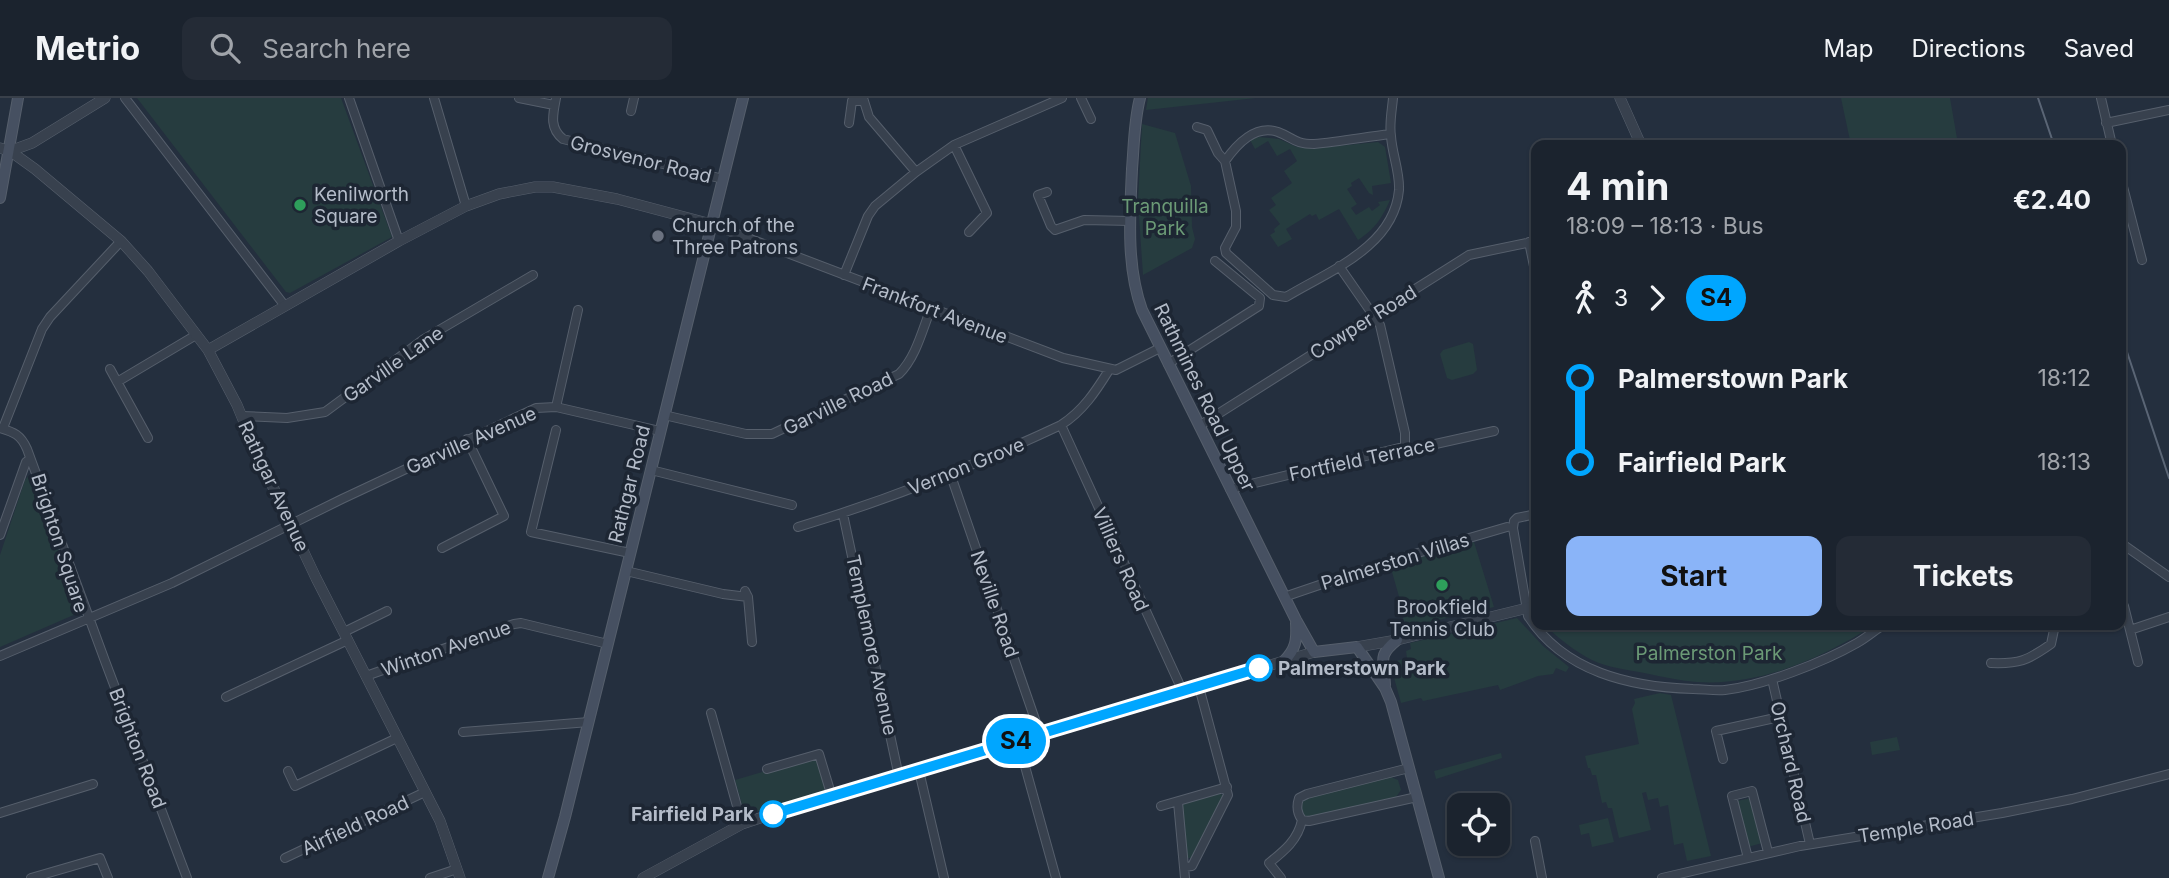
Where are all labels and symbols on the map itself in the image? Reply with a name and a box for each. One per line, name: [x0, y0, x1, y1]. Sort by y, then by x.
street label: Grosvenor Road: [568, 131, 714, 188]
place label: Kenilworth Square: [314, 183, 409, 228]
park label: Tranquilla Park: [1121, 195, 1209, 240]
marker: Kenilworth Square: [292, 197, 308, 213]
place label: Church of the Three Patrons: [672, 214, 798, 259]
marker: Church of the Three Patrons: [650, 228, 666, 244]
street label: Frankfort Avenue: [859, 272, 1011, 349]
street label: Cowper Road: [1306, 280, 1421, 364]
street label: Rathmines Road Upper: [1149, 300, 1260, 495]
street label: Garville Lane: [339, 321, 448, 407]
street label: Garville Road: [780, 367, 897, 440]
street label: Garville Avenue: [403, 401, 540, 479]
street label: Rathgar Avenue: [233, 417, 314, 555]
street label: Rathgar Road: [604, 423, 655, 546]
street label: Vernon Grove: [905, 433, 1028, 500]
street label: Fortfield Terrace: [1287, 433, 1437, 486]
street label: Brighton Square: [26, 471, 93, 616]
street label: Villiers Road: [1087, 504, 1154, 615]
street label: Palmerston Villas: [1318, 528, 1472, 595]
street label: Neville Road: [965, 548, 1024, 661]
street label: Templemore Avenue: [841, 553, 902, 737]
marker: Brookfield Tennis Club: [1434, 577, 1450, 593]
place label: Brookfield Tennis Club: [1389, 596, 1495, 641]
street label: Winton Avenue: [378, 616, 514, 681]
park label: Palmerston Park: [1636, 642, 1783, 665]
marker: Palmerstown Park: [1246, 655, 1272, 681]
place label: Palmerstown Park: [1278, 657, 1446, 680]
street label: Brighton Road: [104, 685, 171, 812]
street label: Orchard Road: [1765, 699, 1816, 825]
line badge: S4: [984, 718, 1048, 764]
street label: Airfield Road: [298, 791, 412, 860]
marker: Fairfield Park: [760, 801, 786, 827]
place label: Fairfield Park: [631, 803, 754, 826]
street label: Temple Road: [1856, 807, 1976, 848]

